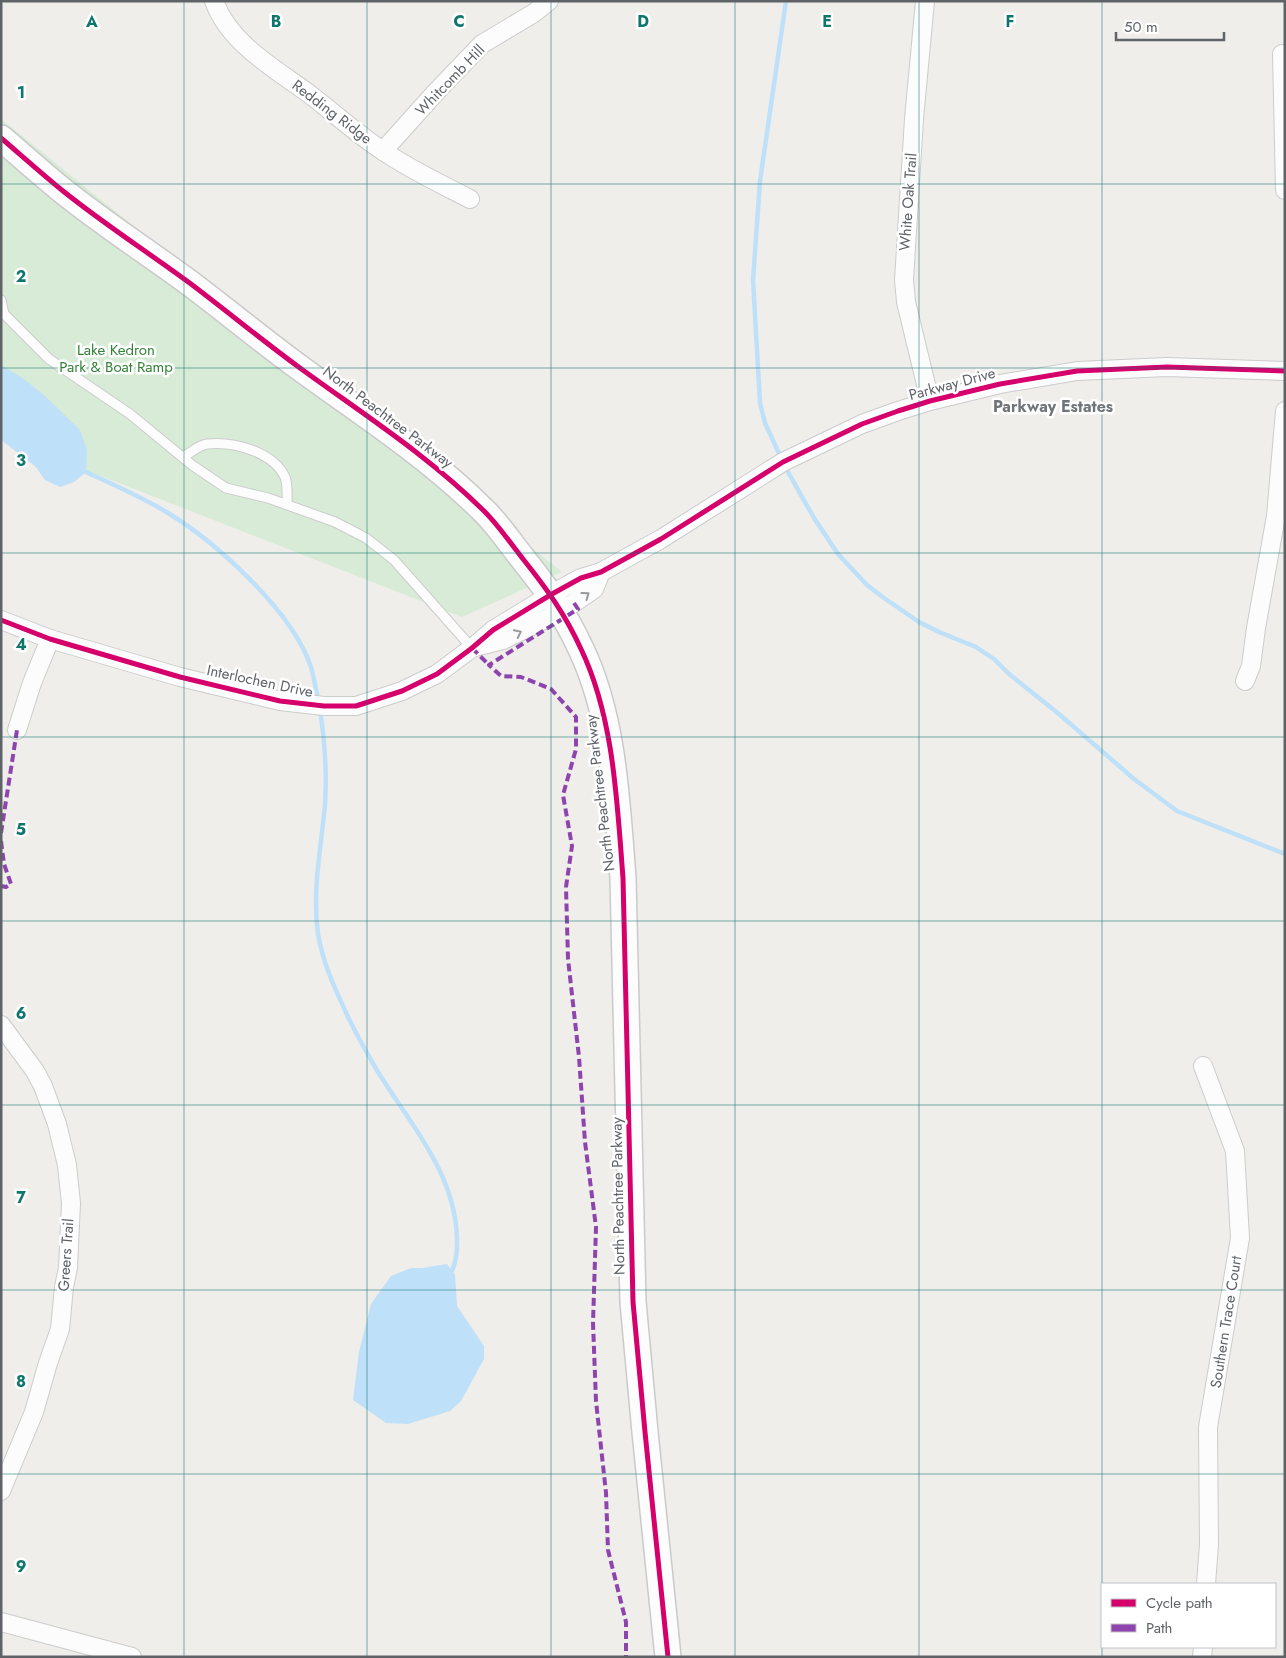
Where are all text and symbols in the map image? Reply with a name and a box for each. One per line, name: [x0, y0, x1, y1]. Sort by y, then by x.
text: A: [85, 10, 98, 33]
text: B: [271, 10, 281, 33]
text: C: [453, 10, 465, 33]
text: D: [637, 10, 649, 33]
text: E: [822, 10, 832, 33]
text: F: [1006, 10, 1014, 33]
scale bar: [1116, 10, 1224, 42]
text: 50 m: [1124, 16, 1158, 38]
street label: Whitcomb Hill: [410, 39, 490, 121]
street label: Redding Ridge: [287, 75, 377, 150]
text: 1: [17, 81, 25, 104]
street label: White Oak Trail: [894, 152, 922, 252]
text: 2: [16, 265, 26, 288]
park label: Lake Kedron Park & Boat Ramp: [59, 339, 173, 378]
street label: North Peachtree Parkway: [318, 361, 458, 474]
street label: Parkway Drive: [906, 362, 998, 406]
district label: Parkway Estates: [993, 395, 1113, 418]
text: 3: [16, 449, 26, 472]
one-way arrow: [580, 592, 590, 601]
one-way arrow: [513, 629, 522, 639]
text: 4: [15, 633, 27, 656]
street label: Interlochen Drive: [205, 659, 315, 703]
street label: North Peachtree Parkway: [579, 713, 621, 873]
text: 5: [16, 818, 26, 841]
text: 6: [16, 1002, 26, 1025]
street label: North Peachtree Parkway: [606, 1116, 630, 1275]
text: 7: [16, 1186, 26, 1209]
street label: Greers Trail: [52, 1218, 80, 1292]
street label: Southern Trace Court: [1205, 1254, 1247, 1390]
text: 8: [16, 1370, 26, 1393]
text: 9: [16, 1555, 26, 1578]
legend: [1101, 1583, 1276, 1648]
text: Cycle path: [1146, 1592, 1213, 1614]
text: Path: [1146, 1617, 1172, 1639]

